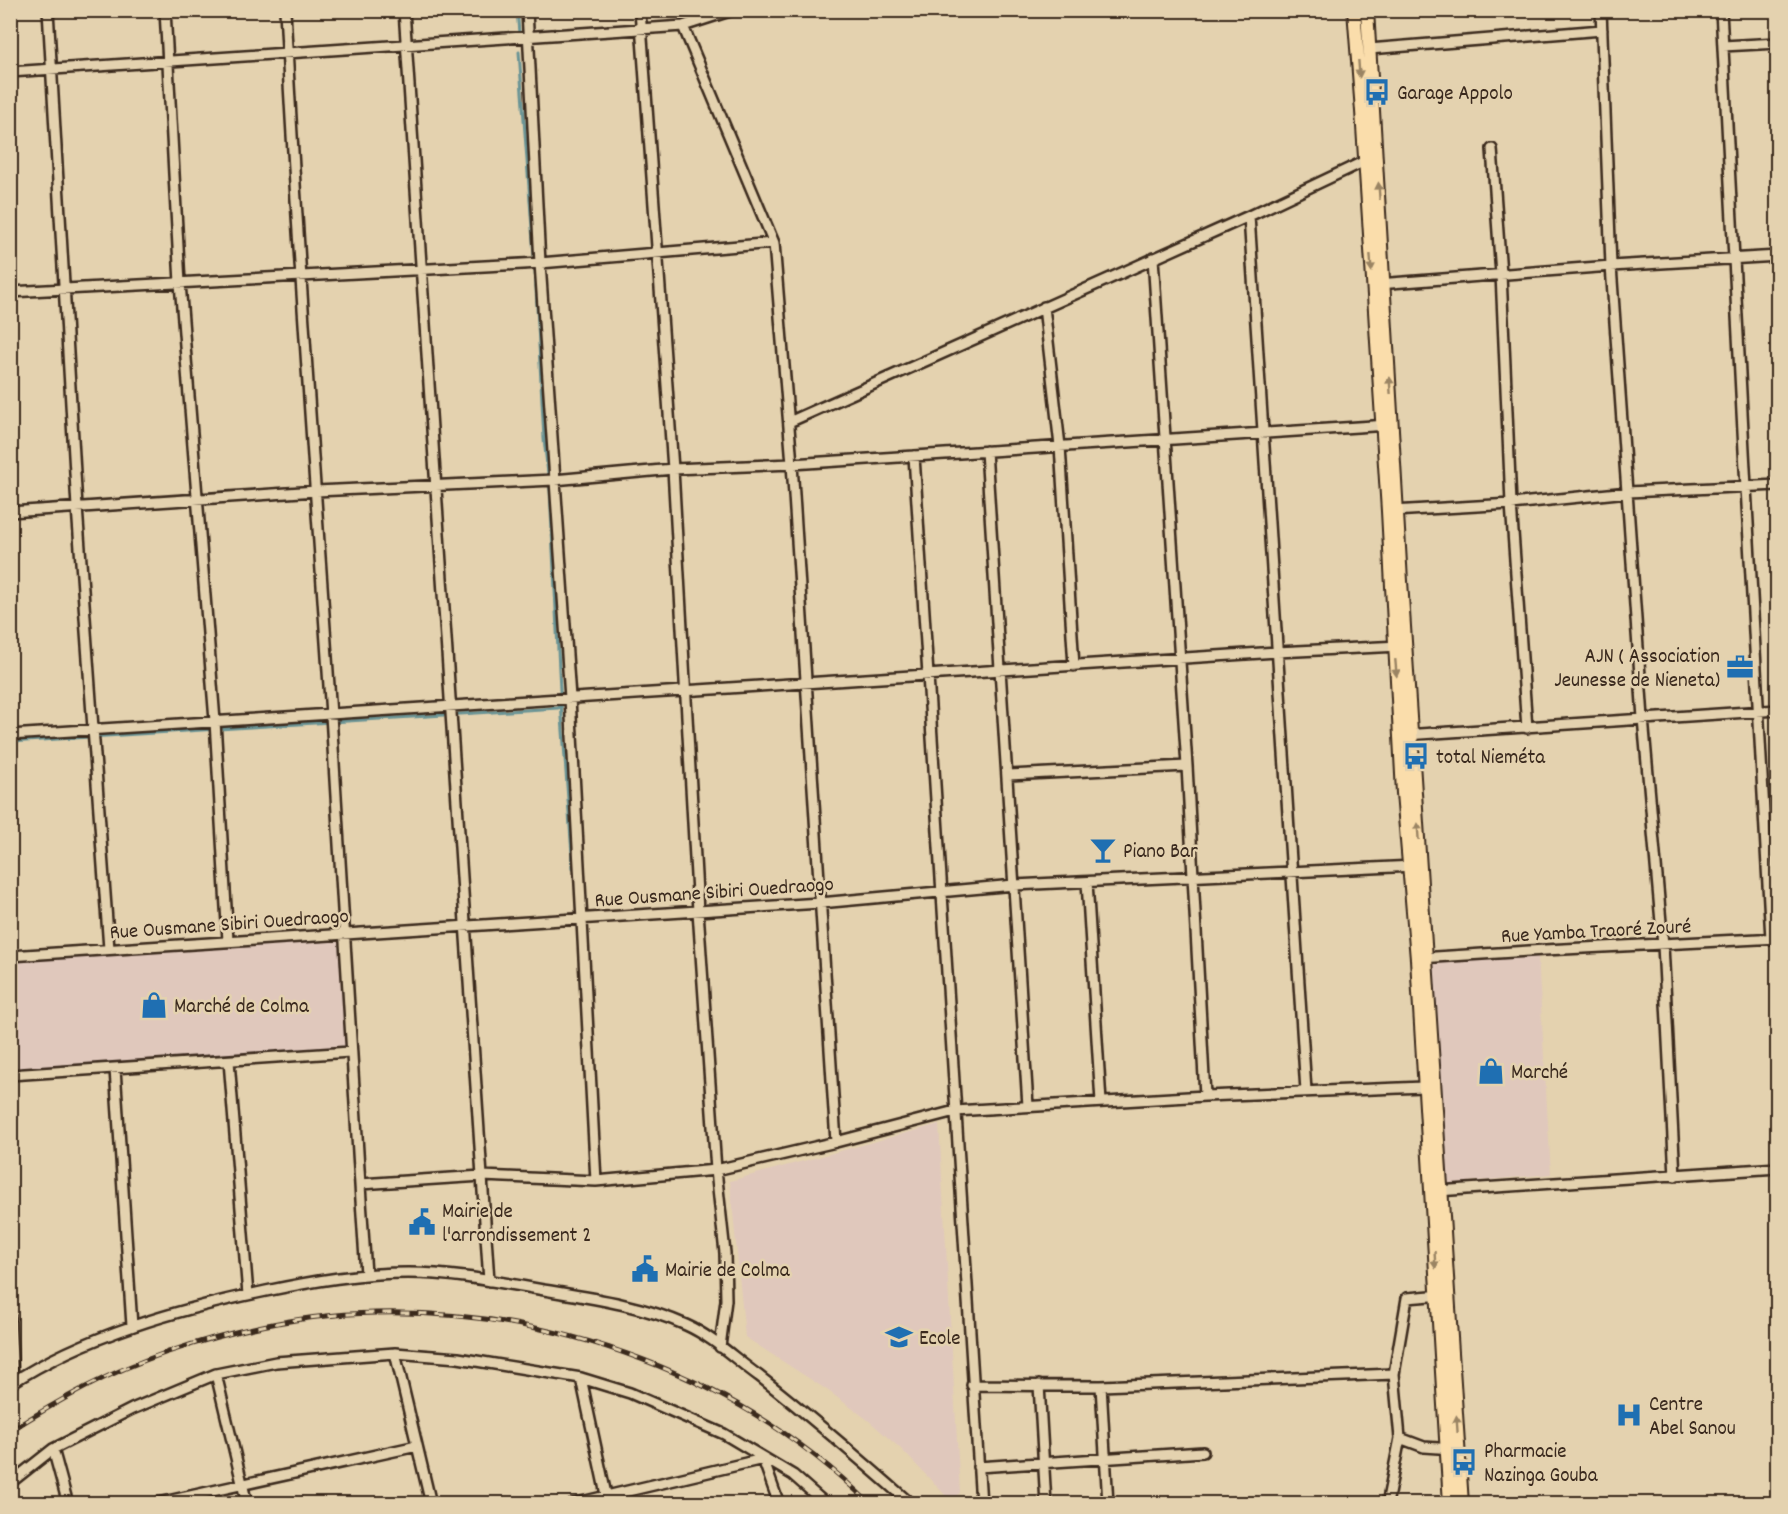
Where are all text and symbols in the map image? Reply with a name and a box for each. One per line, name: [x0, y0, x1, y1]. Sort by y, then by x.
one-way arrow: [1354, 59, 1364, 78]
bus stop icon: Garage Appolo: [1362, 77, 1392, 107]
place label: Garage Appolo: [1397, 80, 1513, 110]
one-way arrow: [1374, 181, 1384, 200]
one-way arrow: [1366, 254, 1376, 273]
one-way arrow: [1385, 376, 1395, 395]
place label: AJN ( Association Jeunesse de Nieneta): [1554, 643, 1720, 697]
office icon: AJN ( Association Jeunesse de Nieneta): [1725, 652, 1755, 682]
one-way arrow: [1391, 658, 1401, 677]
bus stop icon: total Nieméta: [1401, 741, 1431, 771]
place label: total Nieméta: [1436, 744, 1546, 774]
one-way arrow: [1413, 822, 1422, 841]
bar icon: Piano Bar: [1088, 835, 1118, 865]
place label: Piano Bar: [1123, 838, 1198, 868]
street label: Rue Ousmane Sibiri Ouedraogo: [594, 871, 835, 917]
street label: Rue Ousmane Sibiri Ouedraogo: [109, 903, 350, 949]
street label: Rue Yamba Traoré Zouré: [1500, 913, 1692, 953]
shop icon: Marché de Colma: [139, 990, 169, 1020]
place label: Marché de Colma: [174, 993, 310, 1023]
shop icon: Marché: [1476, 1056, 1506, 1086]
place label: Marché: [1511, 1059, 1568, 1089]
place label: Mairie de l'arrondissement 2: [442, 1198, 591, 1252]
public building icon: Mairie de l'arrondissement 2: [407, 1207, 437, 1237]
one-way arrow: [1430, 1251, 1439, 1270]
public building icon: Mairie de Colma: [630, 1254, 660, 1284]
place label: Mairie de Colma: [665, 1257, 791, 1287]
school or university icon: Ecole: [884, 1322, 914, 1352]
place label: Ecole: [919, 1325, 961, 1355]
place label: Centre Abel Sanou: [1649, 1391, 1736, 1445]
hospital icon: Centre Abel Sanou: [1614, 1400, 1644, 1430]
one-way arrow: [1452, 1415, 1462, 1434]
place label: Pharmacie Nazinga Gouba: [1484, 1438, 1599, 1492]
bus stop icon: Pharmacie Nazinga Gouba: [1449, 1447, 1479, 1477]

